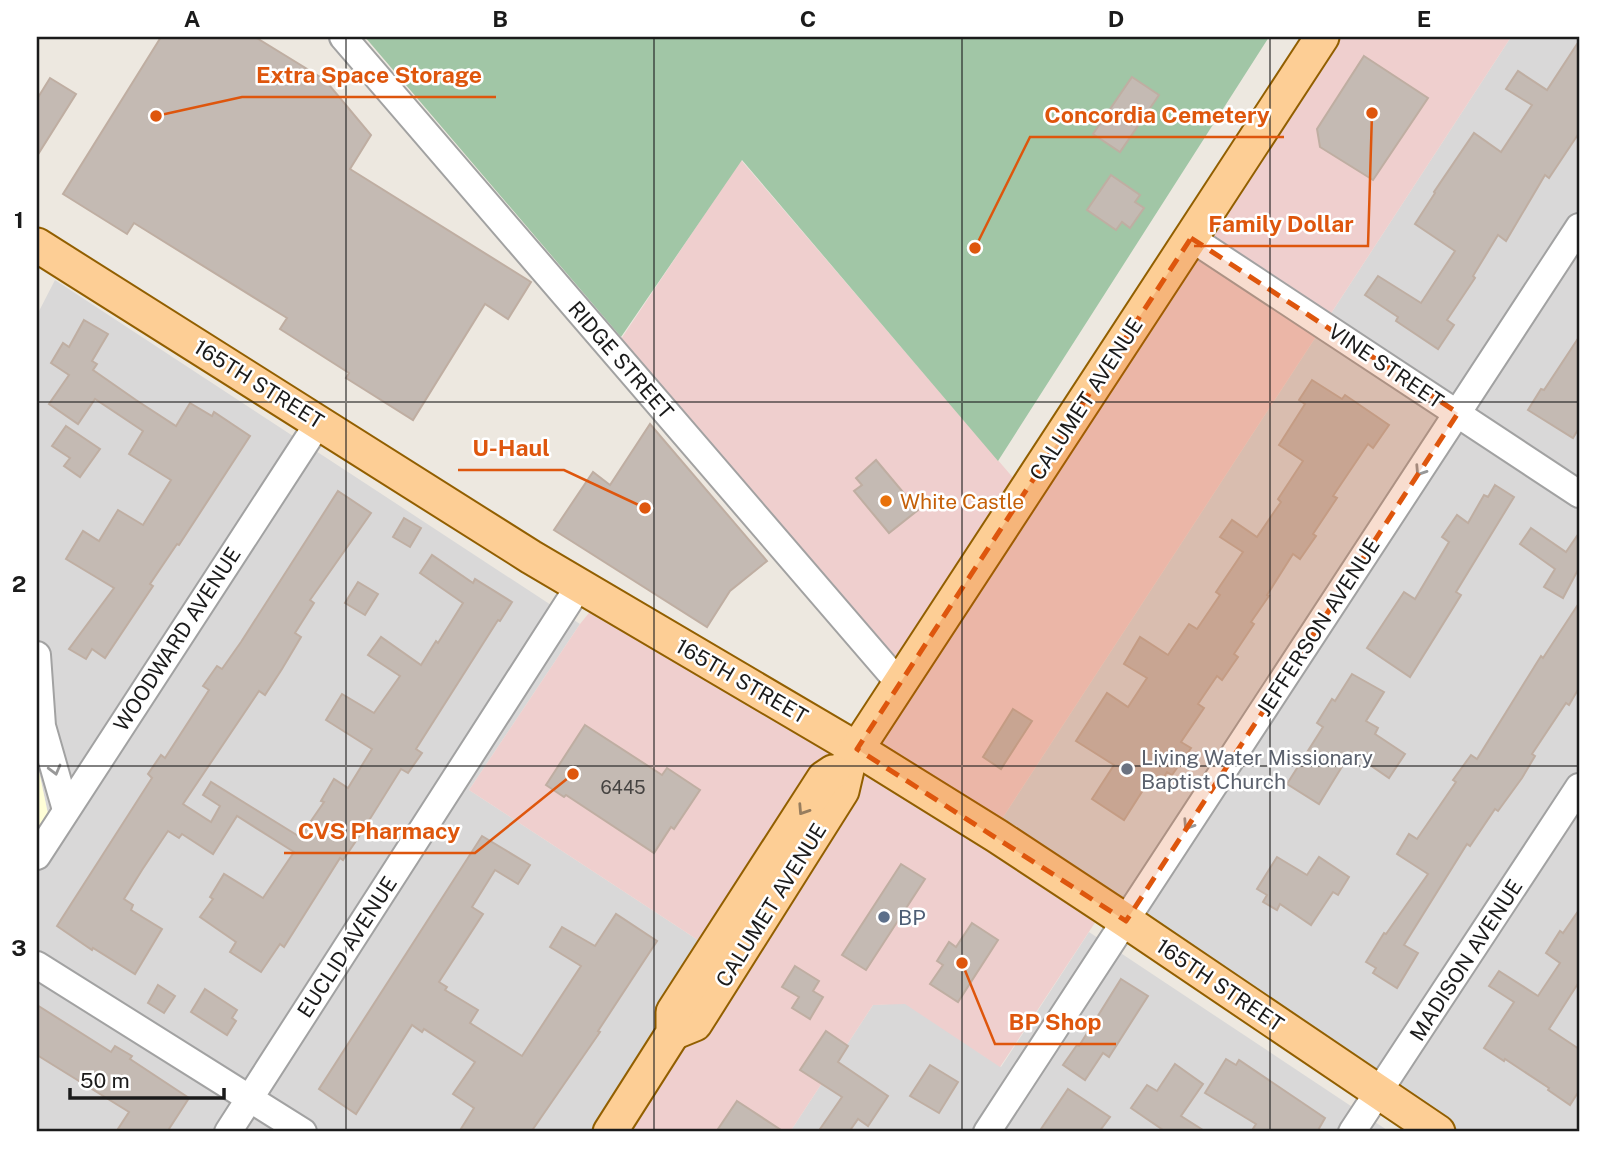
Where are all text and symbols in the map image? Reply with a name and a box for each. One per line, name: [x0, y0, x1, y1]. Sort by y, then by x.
text: A: [184, 5, 201, 32]
text: B: [492, 5, 508, 32]
text: C: [800, 5, 816, 32]
text: D: [1108, 5, 1124, 32]
text: E: [1417, 5, 1431, 32]
callout: Extra Space Storage: [242, 53, 496, 97]
text: Extra Space Storage: [256, 61, 482, 88]
callout: Concordia Cemetery: [1030, 93, 1284, 137]
text: Concordia Cemetery: [1044, 101, 1270, 128]
callout: Family Dollar: [1194, 202, 1368, 246]
text: 1: [14, 206, 24, 233]
text: Family Dollar: [1208, 210, 1354, 237]
street label: RIDGE STREET: [563, 296, 679, 424]
street label: CALUMET AVENUE: [1024, 313, 1148, 485]
street label: VINE STREET: [1324, 318, 1448, 414]
street label: 165TH STREET: [190, 334, 328, 434]
callout: U-Haul: [458, 426, 564, 470]
text: U-Haul: [472, 434, 550, 461]
one-way arrow: [1415, 463, 1428, 476]
place label: White Castle: [900, 489, 1024, 514]
marker: White Castle: [878, 493, 894, 509]
street label: JEFFERSON AVENUE: [1251, 534, 1385, 720]
street label: WOODWARD AVENUE: [108, 542, 246, 736]
text: 2: [12, 570, 26, 597]
street label: 165TH STREET: [672, 633, 812, 729]
place label: Living Water Missionary Baptist Church: [1141, 745, 1373, 794]
marker: Living Water Missionary Baptist Church: [1119, 761, 1135, 777]
one-way arrow: [46, 764, 61, 776]
house number: 6445: [600, 777, 646, 798]
one-way arrow: [799, 802, 812, 815]
callout: CVS Pharmacy: [284, 809, 475, 853]
text: CVS Pharmacy: [298, 817, 460, 844]
one-way arrow: [1184, 817, 1197, 830]
street label: CALUMET AVENUE: [711, 819, 831, 991]
street label: EUCLID AVENUE: [292, 872, 402, 1022]
street label: MADISON AVENUE: [1404, 875, 1528, 1045]
place label: BP: [898, 905, 926, 930]
marker: BP: [876, 909, 892, 925]
street label: 165TH STREET: [1152, 933, 1288, 1037]
text: 3: [11, 934, 27, 961]
callout: BP Shop: [995, 1000, 1116, 1044]
text: BP Shop: [1009, 1008, 1102, 1035]
scale bar: [70, 1057, 224, 1101]
text: 50 m: [80, 1068, 130, 1093]

